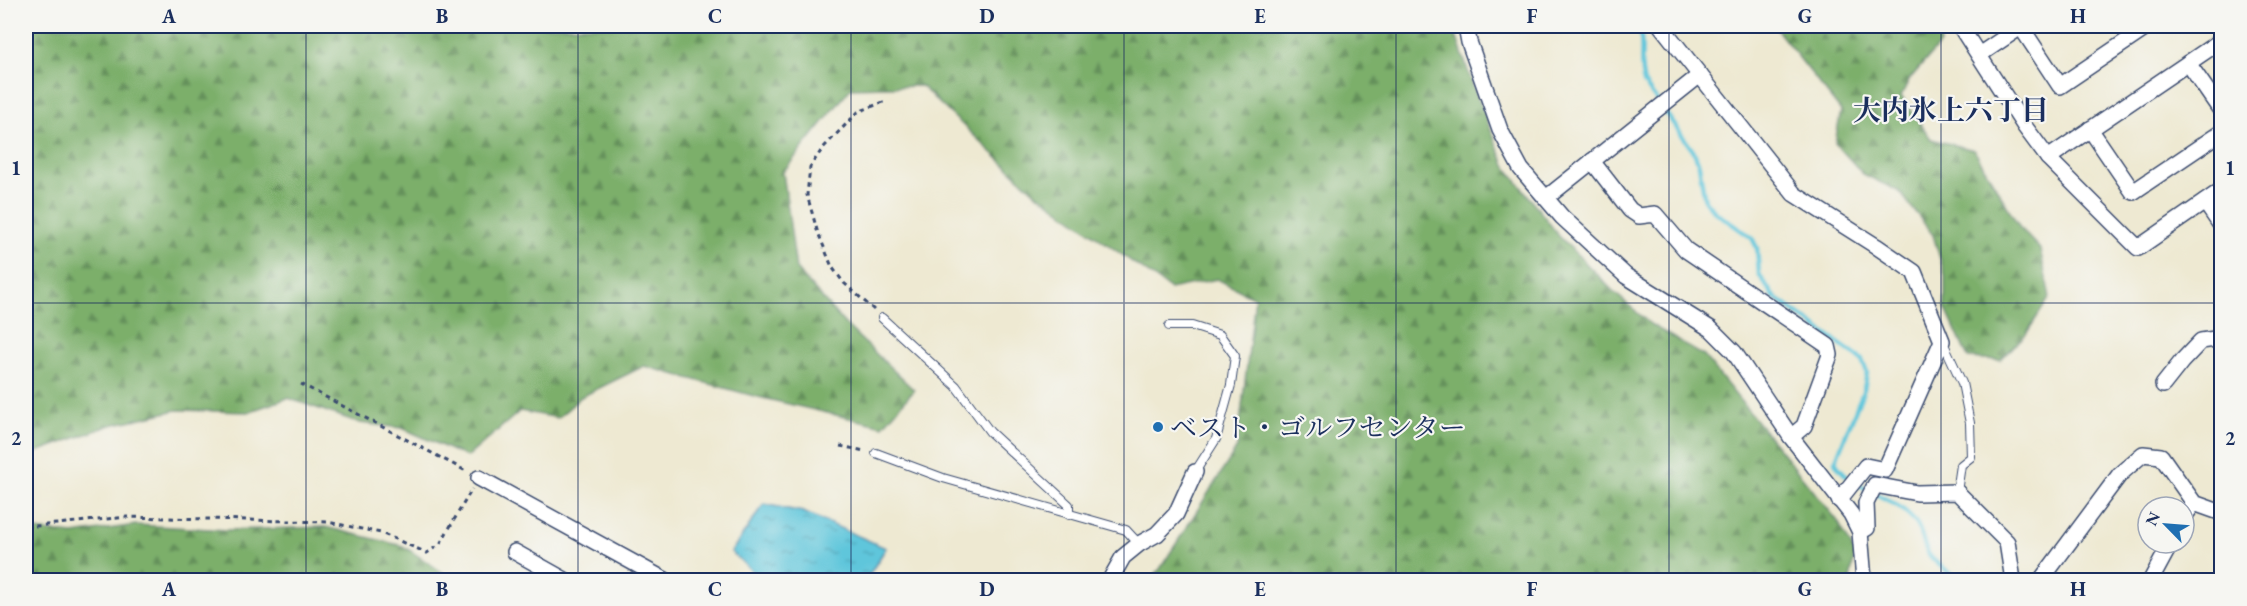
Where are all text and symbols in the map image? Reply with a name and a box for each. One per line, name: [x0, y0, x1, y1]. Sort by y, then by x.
text: A: [161, 3, 177, 29]
text: B: [436, 3, 448, 29]
text: C: [708, 3, 722, 29]
text: D: [979, 3, 995, 29]
text: E: [1254, 3, 1266, 29]
text: F: [1527, 3, 1538, 29]
text: G: [1798, 3, 1812, 29]
text: H: [2070, 3, 2086, 29]
district label: 大内氷上六丁目: [1853, 92, 2049, 128]
text: 1: [11, 155, 21, 181]
text: 1: [2225, 155, 2235, 181]
place label: ベスト・ゴルフセンター: [1170, 410, 1466, 445]
marker: ベスト・ゴルフセンター: [1151, 420, 1165, 434]
text: 2: [11, 425, 22, 451]
text: 2: [2225, 425, 2236, 451]
north arrow: [2136, 495, 2196, 555]
text: N: [2141, 509, 2165, 529]
text: A: [161, 576, 177, 602]
text: B: [436, 576, 448, 602]
text: C: [708, 576, 722, 602]
text: D: [979, 576, 995, 602]
text: E: [1254, 576, 1266, 602]
text: F: [1527, 576, 1538, 602]
text: G: [1798, 576, 1812, 602]
text: H: [2070, 576, 2086, 602]

